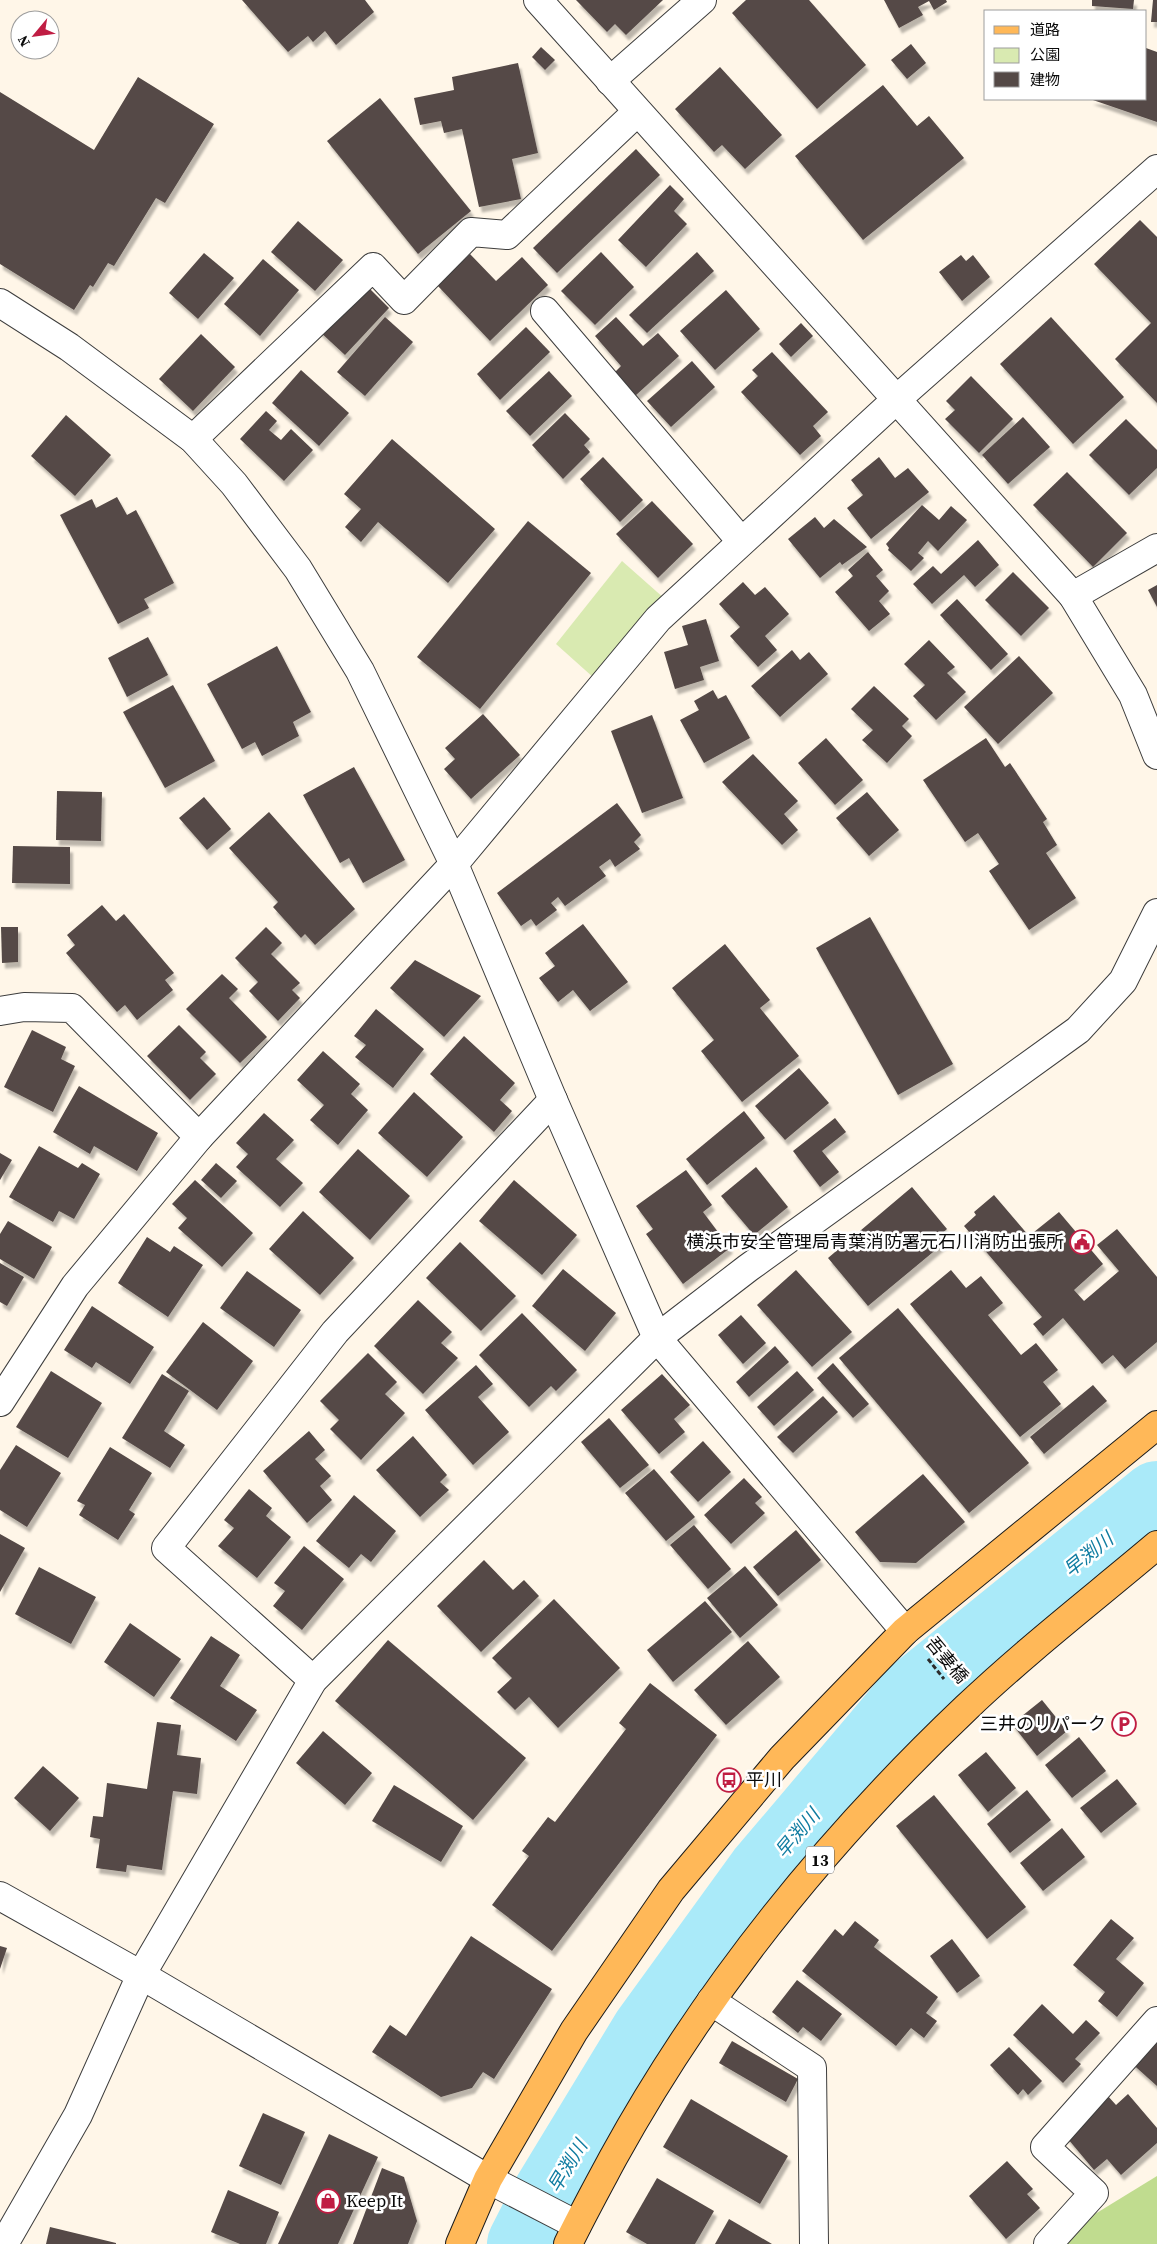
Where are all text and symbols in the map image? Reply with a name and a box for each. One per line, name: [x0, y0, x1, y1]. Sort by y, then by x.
north arrow: [10, 10, 60, 60]
legend: [984, 10, 1147, 100]
text: 道路: [1030, 19, 1060, 40]
text: N: [12, 32, 35, 51]
text: 公園: [1030, 44, 1060, 65]
text: 建物: [1030, 69, 1060, 90]
place label: 横浜市安全管理局青葉消防署元石川消防出張所: [686, 1229, 1064, 1254]
public building icon: 横浜市安全管理局青葉消防署元石川消防出張所: [1069, 1229, 1095, 1255]
water label: 早渕川: [1058, 1525, 1120, 1582]
street label: 吾妻橋: [920, 1631, 974, 1688]
place label: 三井のリパーク: [980, 1711, 1106, 1736]
parking icon: 三井のリパーク: [1111, 1711, 1137, 1737]
bus stop icon: 平川: [716, 1767, 742, 1793]
place label: 平川: [746, 1767, 782, 1792]
water label: 早渕川: [769, 1801, 827, 1863]
road number: 13: [806, 1846, 834, 1874]
water label: 早渕川: [541, 2133, 594, 2197]
shop icon: Keep It: [315, 2188, 341, 2214]
place label: Keep It: [346, 2188, 403, 2213]

